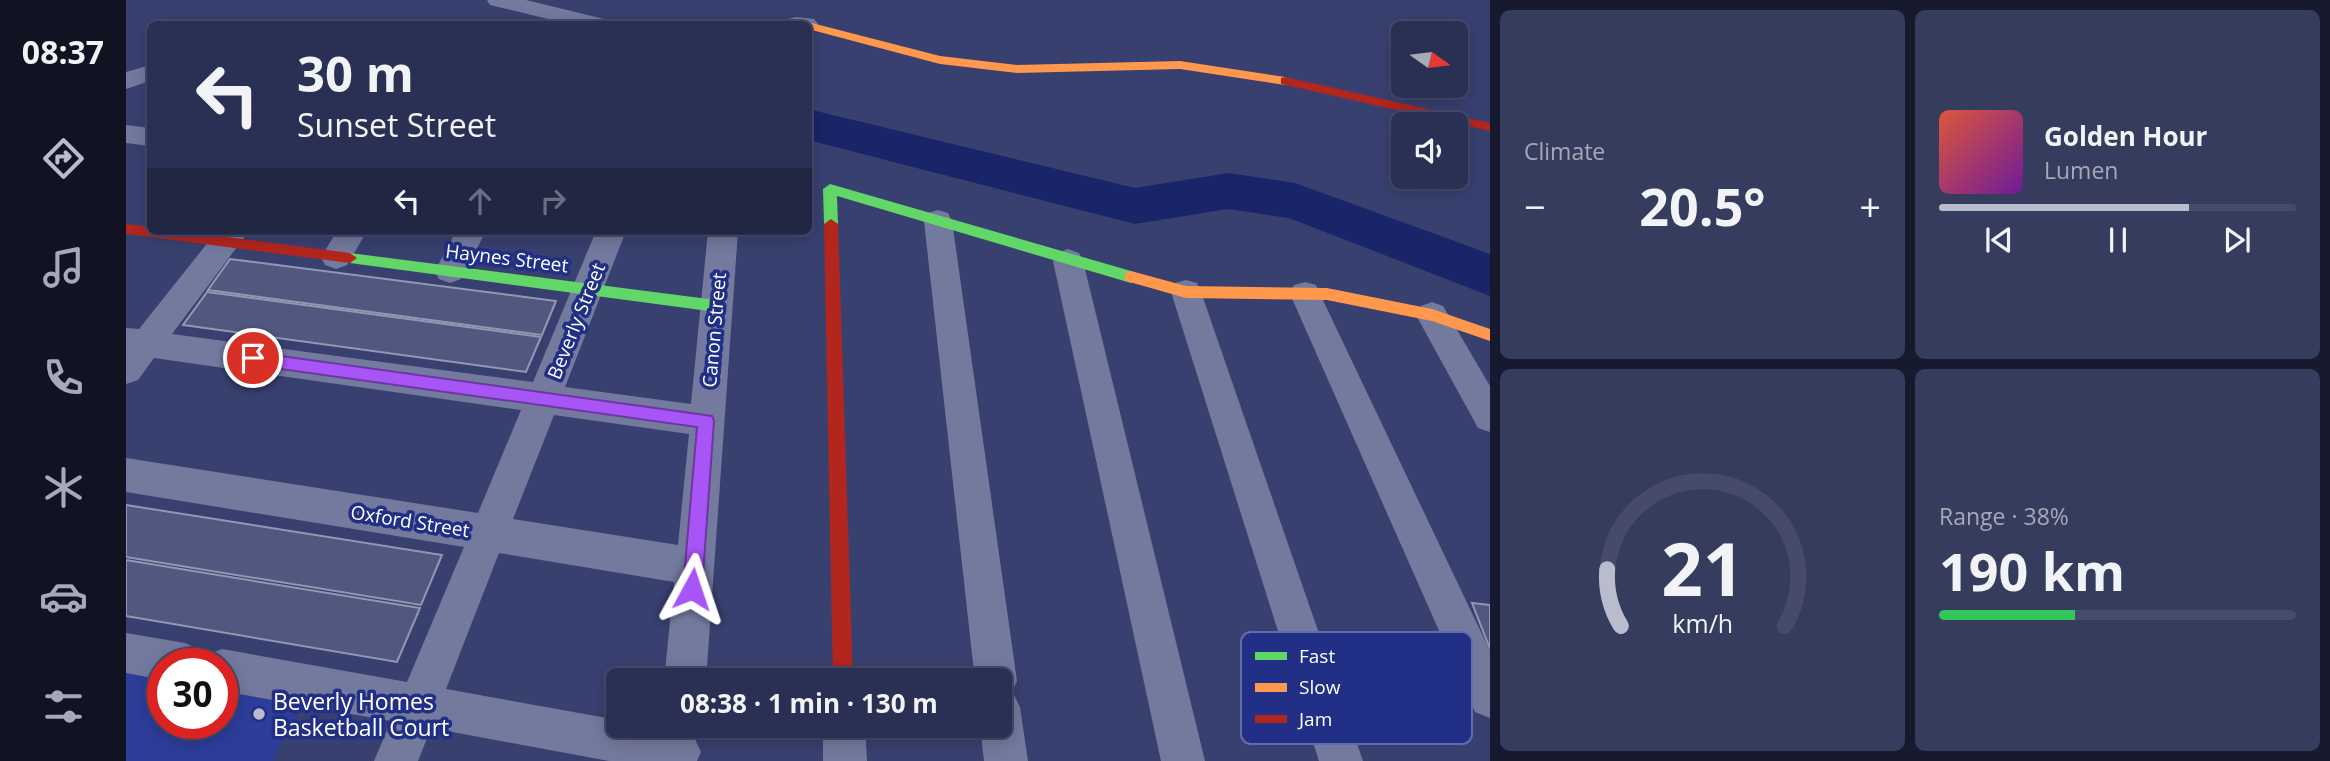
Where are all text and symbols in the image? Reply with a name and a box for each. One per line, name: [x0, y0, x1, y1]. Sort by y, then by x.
north arrow: [1391, 21, 1468, 98]
map controls: [1391, 21, 1468, 189]
text: 08:37: [22, 30, 104, 73]
text: 30 m: [297, 40, 414, 106]
icon: left: [182, 49, 273, 140]
text: Sunset Street: [297, 103, 496, 146]
button: sound: [1391, 112, 1468, 189]
text: Golden Hour: [2044, 118, 2207, 154]
icon: directions: [39, 134, 88, 183]
text: Climate: [1524, 135, 1605, 167]
text: Lumen: [2044, 154, 2118, 186]
text: 20.5°: [1639, 170, 1766, 241]
text: −: [1524, 180, 1546, 232]
text: +: [1859, 180, 1881, 232]
icon: left: [388, 182, 426, 220]
icon: ahead: [461, 182, 499, 220]
icon: right: [534, 182, 572, 220]
icon: previous: [1980, 221, 2018, 259]
icon: pause: [2099, 221, 2137, 259]
icon: next: [2218, 221, 2256, 259]
street label: Haynes Street: [444, 238, 570, 278]
icon: music: [39, 243, 88, 292]
street label: Beverly Street: [541, 259, 611, 383]
street label: Canon Street: [696, 271, 732, 389]
pin: [223, 328, 283, 388]
icon: arrive: [234, 339, 272, 377]
icon: phone: [39, 353, 88, 402]
icon: climate: [39, 463, 88, 512]
street label: Oxford Street: [349, 499, 471, 543]
text: Range · 38%: [1939, 500, 2069, 532]
text: 21: [1661, 518, 1744, 617]
text: 190 km: [1939, 535, 2125, 606]
position arrow: [655, 552, 729, 626]
icon: car: [39, 572, 88, 621]
text: km/h: [1672, 606, 1733, 640]
legend: [1241, 632, 1472, 744]
text: Fast: [1299, 643, 1335, 669]
speed limit sign: 30: [147, 648, 238, 739]
text: Slow: [1299, 674, 1341, 700]
icon: filters: [39, 682, 88, 731]
place label: Beverly Homes Basketball Court: [273, 685, 449, 743]
text: 08:38 · 1 min · 130 m: [680, 685, 938, 721]
marker: Beverly Homes Basketball Court: [251, 706, 267, 722]
text: Jam: [1297, 706, 1332, 732]

